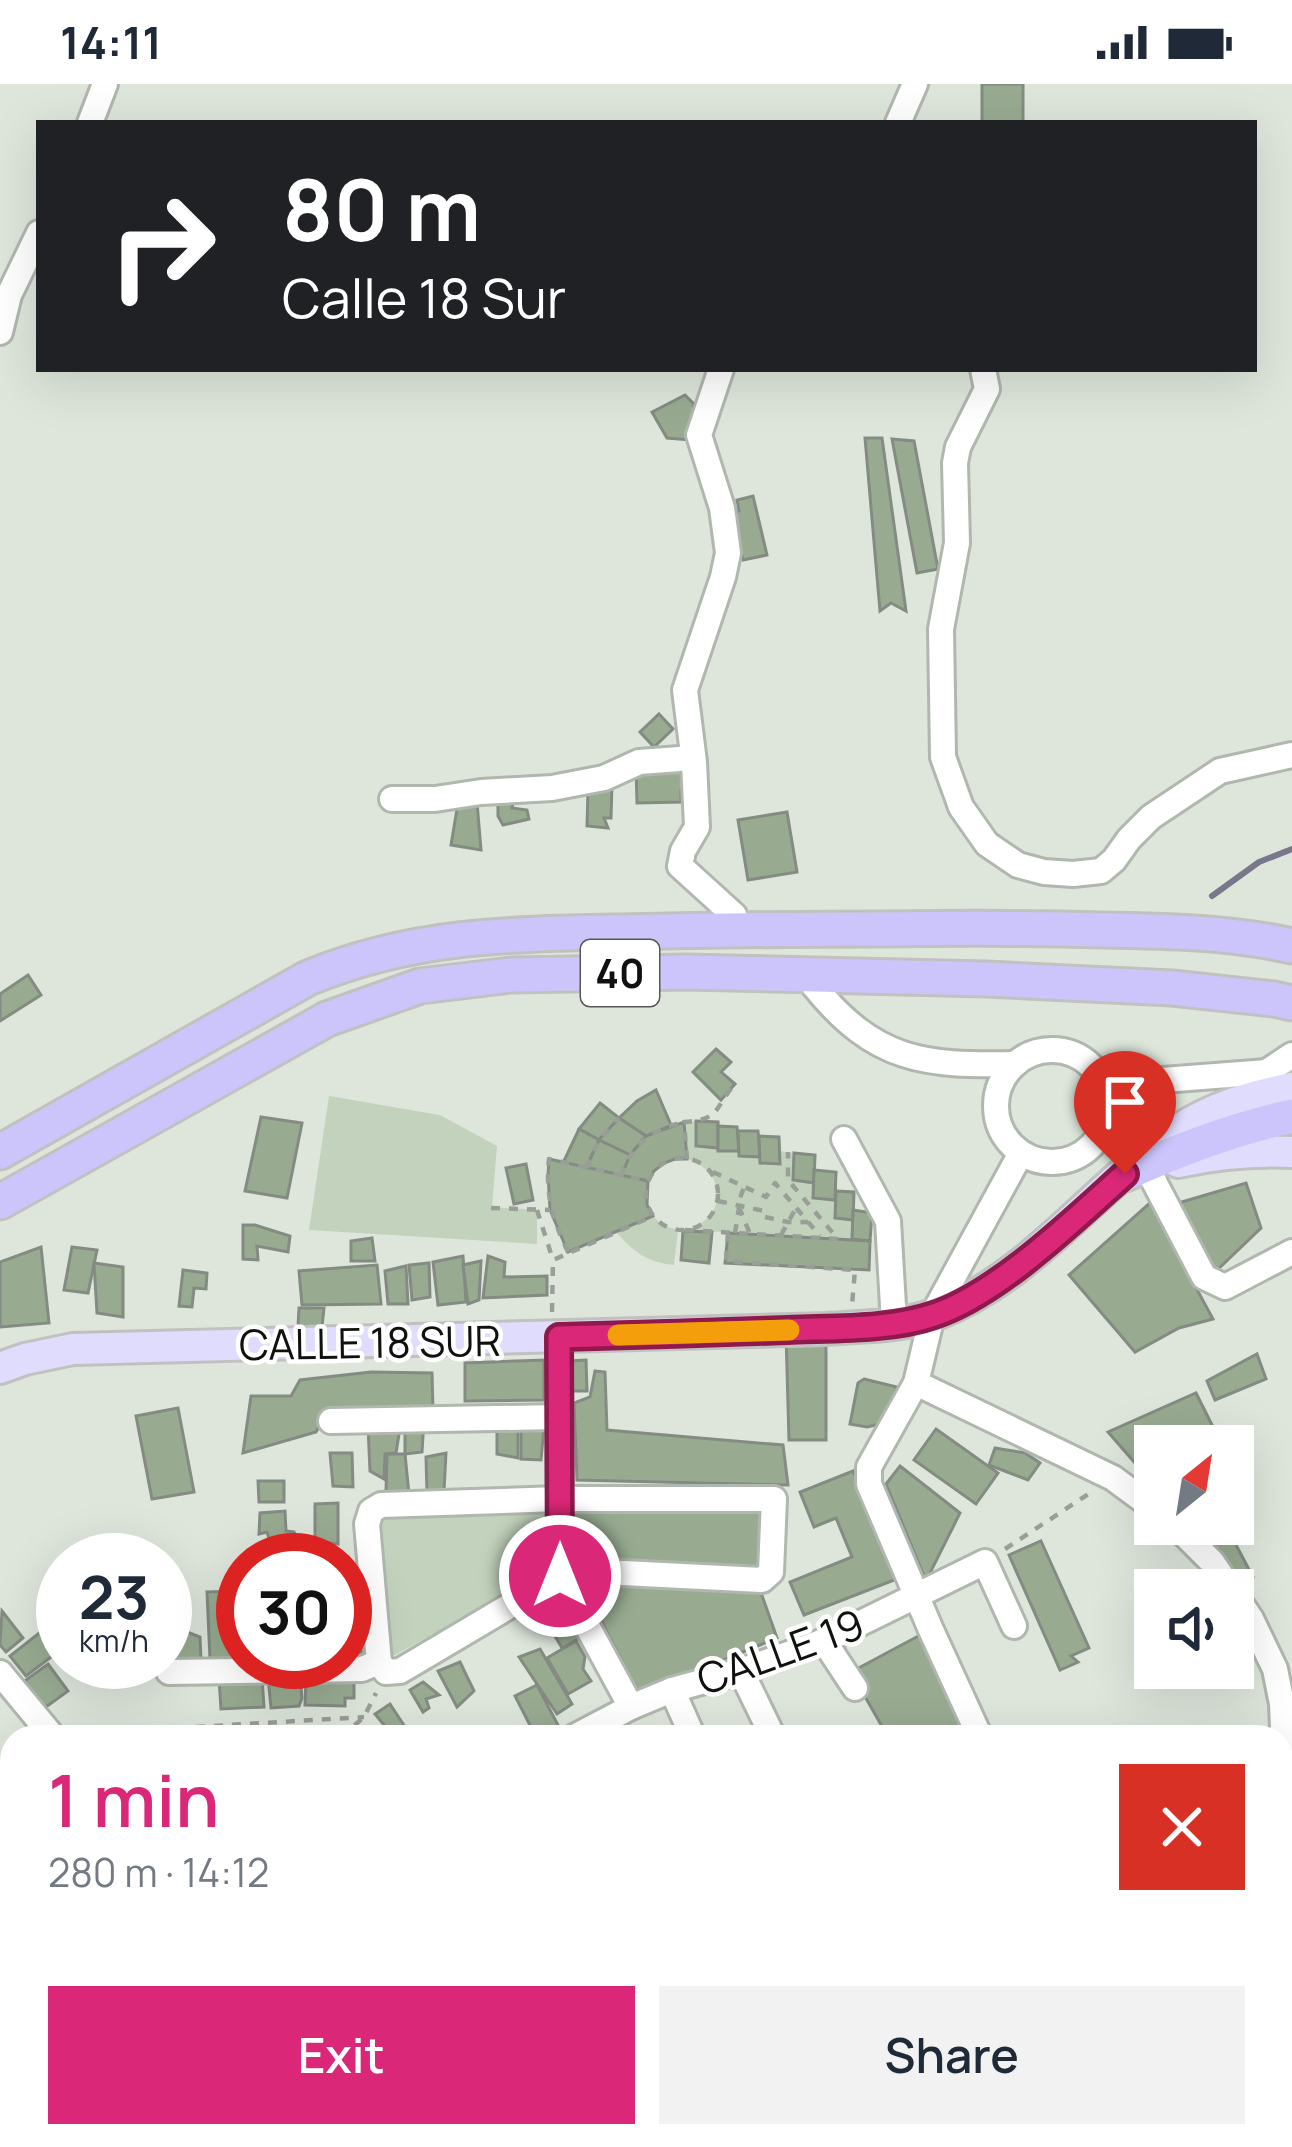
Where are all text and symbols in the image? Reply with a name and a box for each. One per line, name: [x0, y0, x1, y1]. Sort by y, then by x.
text: 14:11: [60, 11, 162, 73]
text: 80 m: [282, 151, 481, 266]
icon: right: [84, 168, 240, 324]
text: Calle 18 Sur: [282, 260, 566, 334]
road number: 40: [581, 940, 659, 1006]
pin: [1074, 1051, 1176, 1174]
icon: arrive: [1092, 1069, 1158, 1135]
street label: CALLE 18 SUR: [238, 1311, 502, 1373]
north arrow: [1134, 1425, 1254, 1545]
map controls: [1134, 1425, 1254, 1689]
position arrow: [497, 1513, 623, 1639]
speed limit sign: 30: [216, 1533, 372, 1689]
text: 23: [79, 1555, 149, 1637]
button: sound: [1134, 1569, 1254, 1689]
street label: CALLE 19: [689, 1594, 871, 1708]
text: km/h: [79, 1620, 149, 1661]
text: 1 min: [48, 1750, 220, 1849]
button: close: [1119, 1764, 1245, 1890]
text: 280 m · 14:12: [48, 1845, 269, 1899]
button: Exit: [48, 1986, 635, 2124]
button: Share: [659, 1986, 1245, 2124]

